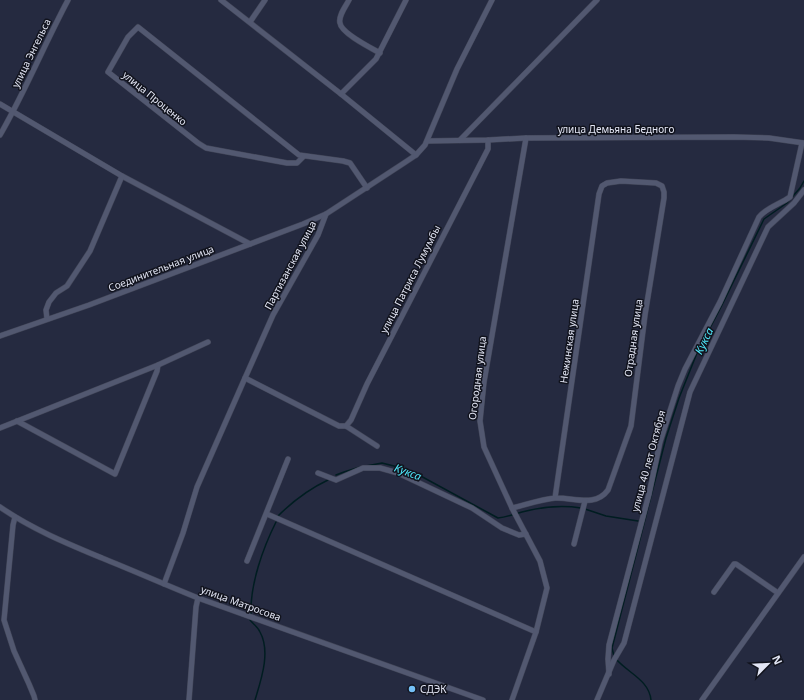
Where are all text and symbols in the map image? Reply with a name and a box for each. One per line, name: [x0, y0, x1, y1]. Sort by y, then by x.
street label: улица Энгельса: [8, 16, 54, 90]
street label: улица Проценко: [120, 68, 190, 128]
street label: улица Демьяна Бедного: [558, 122, 674, 136]
street label: Партизанская улица: [261, 218, 319, 312]
street label: улица Патриса Лумумбы: [377, 222, 443, 336]
street label: Соединительная улица: [106, 241, 216, 295]
street label: Нежинская улица: [556, 298, 582, 384]
street label: Отрадная улица: [621, 298, 645, 378]
water label: Кукса: [691, 325, 716, 357]
street label: Огородная улица: [465, 335, 489, 421]
street label: улица 40 лет Октября: [628, 409, 668, 513]
water label: Кукса: [393, 460, 424, 483]
street label: улица Матросова: [199, 582, 283, 624]
north arrow: [748, 644, 788, 684]
text: N: [769, 653, 786, 667]
place label: СДЭК: [420, 682, 447, 696]
marker: СДЭК: [407, 684, 417, 694]

